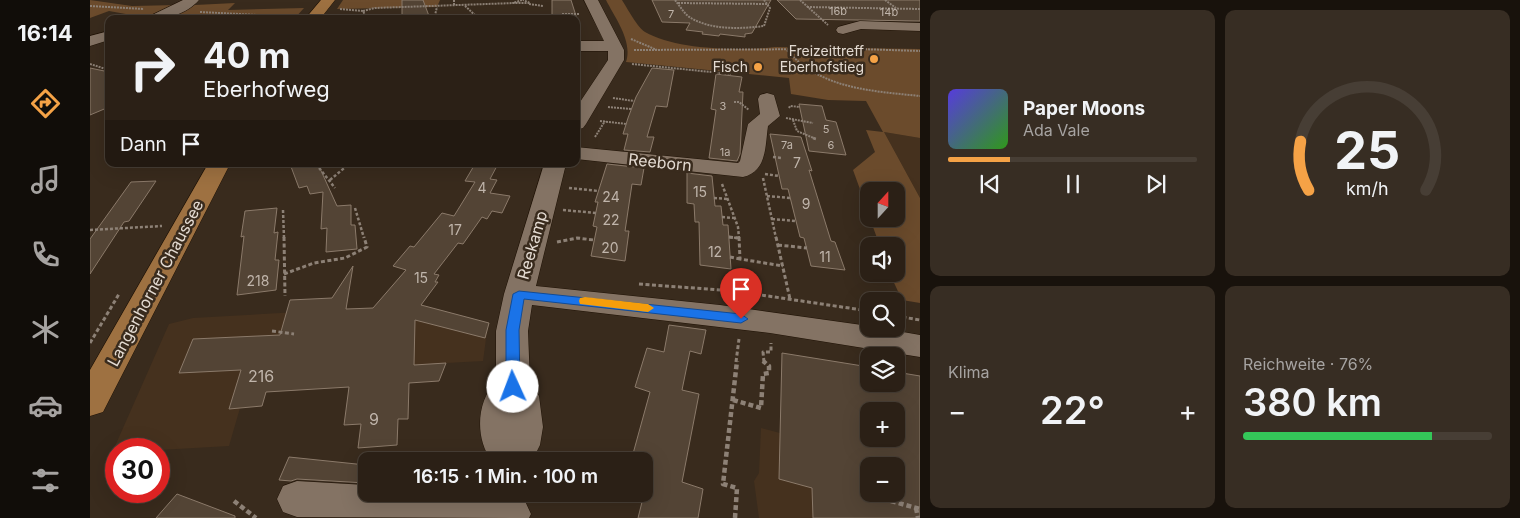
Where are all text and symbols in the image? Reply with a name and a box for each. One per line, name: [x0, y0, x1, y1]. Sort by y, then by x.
house number: 16b: [829, 4, 847, 18]
house number: 14b: [880, 5, 898, 19]
house number: 7: [668, 7, 674, 21]
text: 16:14: [17, 20, 73, 46]
text: 40 m: [203, 34, 291, 76]
icon: right: [120, 35, 185, 100]
place label: Freizeittreff Eberhofstieg: [780, 42, 864, 75]
marker: Freizeittreff Eberhofstieg: [868, 53, 880, 65]
place label: Fisch: [713, 58, 748, 75]
marker: Fisch: [752, 61, 764, 73]
text: Eberhofweg: [203, 76, 330, 102]
icon: directions: [28, 86, 63, 121]
text: Paper Moons: [1023, 97, 1145, 120]
house number: 3: [720, 99, 727, 113]
text: 25: [1335, 119, 1401, 182]
text: Ada Vale: [1023, 120, 1090, 140]
house number: 5: [823, 122, 830, 136]
icon: arrive: [177, 130, 205, 158]
text: Dann: [120, 133, 167, 156]
house number: 7a: [781, 138, 793, 152]
house number: 6: [828, 138, 835, 152]
house number: 1a: [720, 145, 730, 159]
street label: Reeborn: [627, 149, 693, 175]
house number: 7: [793, 154, 801, 171]
icon: music: [28, 162, 63, 197]
icon: previous: [976, 170, 1004, 198]
icon: pause: [1059, 170, 1087, 198]
icon: next: [1142, 170, 1170, 198]
text: km/h: [1346, 178, 1389, 199]
house number: 4: [477, 179, 487, 196]
north arrow: [860, 182, 905, 228]
map controls: [860, 182, 905, 502]
house number: 15: [693, 183, 707, 200]
house number: 24: [602, 188, 620, 205]
house number: 9: [802, 195, 810, 212]
street label: Langenhorner Chaussee: [103, 196, 207, 370]
street label: Reekamp: [513, 208, 551, 282]
house number: 22: [602, 211, 620, 228]
house number: 17: [448, 221, 462, 238]
icon: phone: [28, 237, 63, 272]
button: sound: [860, 237, 905, 282]
house number: 20: [601, 239, 619, 256]
house number: 12: [708, 243, 722, 260]
house number: 11: [819, 248, 831, 265]
pin: [720, 268, 762, 319]
house number: 15: [414, 269, 428, 286]
house number: 218: [247, 272, 269, 289]
icon: arrive: [727, 275, 755, 303]
button: search: [860, 292, 905, 337]
icon: climate: [28, 312, 63, 347]
button: layers: [860, 347, 905, 392]
text: Reichweite · 76%: [1243, 354, 1373, 374]
position arrow: [486, 360, 538, 412]
text: Klima: [948, 362, 990, 382]
house number: 216: [248, 366, 274, 386]
text: 380 km: [1243, 379, 1382, 425]
text: 22°: [1040, 387, 1105, 433]
icon: car: [28, 388, 63, 423]
text: −: [948, 394, 967, 428]
text: +: [1178, 394, 1197, 428]
button: +: [860, 402, 905, 447]
house number: 9: [369, 409, 379, 429]
speed limit sign: 30: [105, 438, 170, 503]
button: −: [860, 457, 905, 502]
icon: filters: [28, 463, 63, 498]
text: 16:15 · 1 Min. · 100 m: [413, 465, 598, 488]

